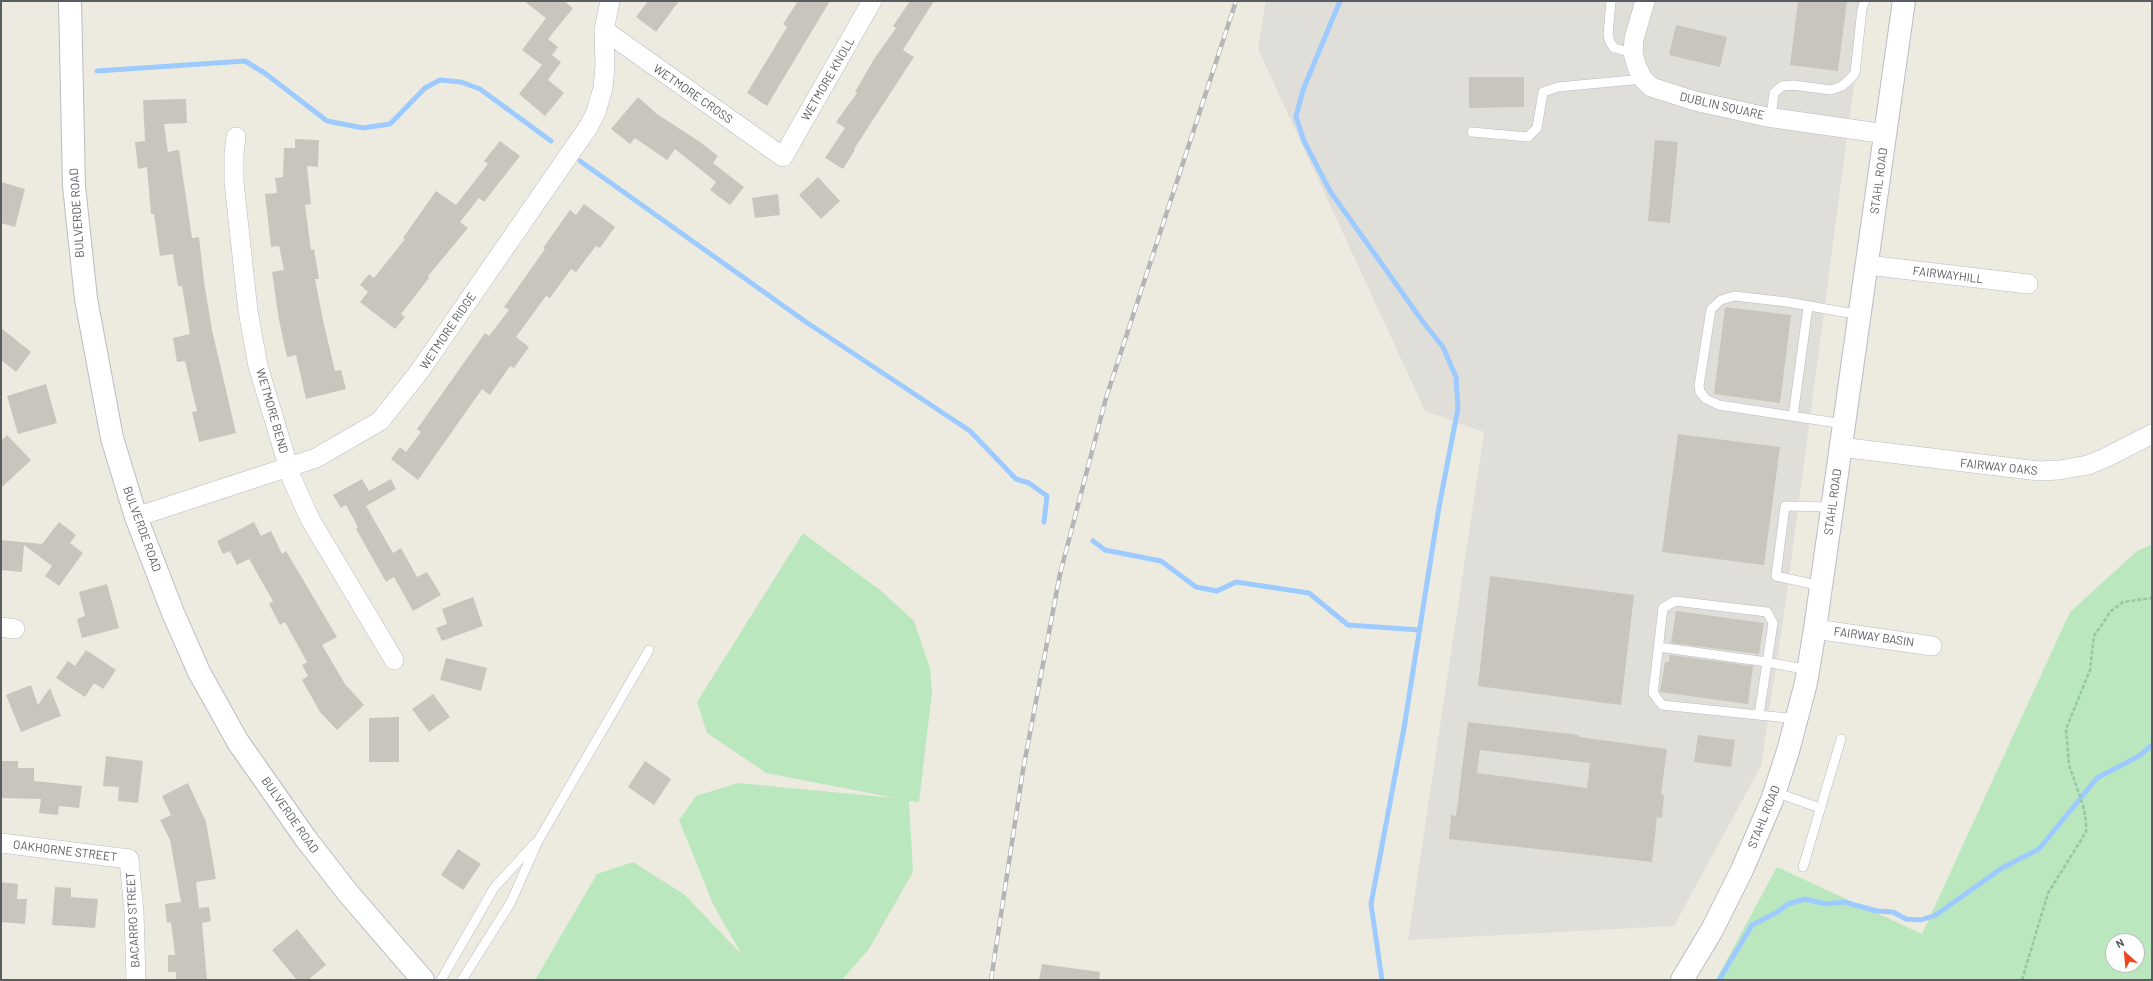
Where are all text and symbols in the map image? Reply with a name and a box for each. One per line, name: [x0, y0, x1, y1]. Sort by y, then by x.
street label: WETMORE KNOLL: [798, 35, 858, 123]
street label: WETMORE CROSS: [651, 61, 735, 127]
street label: DUBLIN SQUARE: [1678, 89, 1766, 123]
street label: STAHL ROAD: [1867, 147, 1891, 215]
street label: BULVERDE ROAD: [67, 168, 87, 258]
street label: FAIRWAYHILL: [1912, 264, 1984, 286]
street label: WETMORE RIDGE: [417, 290, 479, 372]
street label: WETMORE BEND: [253, 367, 291, 455]
street label: FAIRWAY OAKS: [1960, 456, 2038, 478]
street label: STAHL ROAD: [1821, 468, 1845, 536]
street label: BULVERDE ROAD: [120, 484, 164, 574]
street label: FAIRWAY BASIN: [1833, 624, 1915, 650]
street label: BULVERDE ROAD: [258, 774, 322, 856]
street label: STAHL ROAD: [1745, 783, 1783, 851]
street label: OAKHORNE STREET: [12, 837, 118, 865]
street label: BACARRO STREET: [123, 872, 143, 968]
north arrow: [2105, 933, 2145, 973]
text: N: [2114, 935, 2126, 950]

